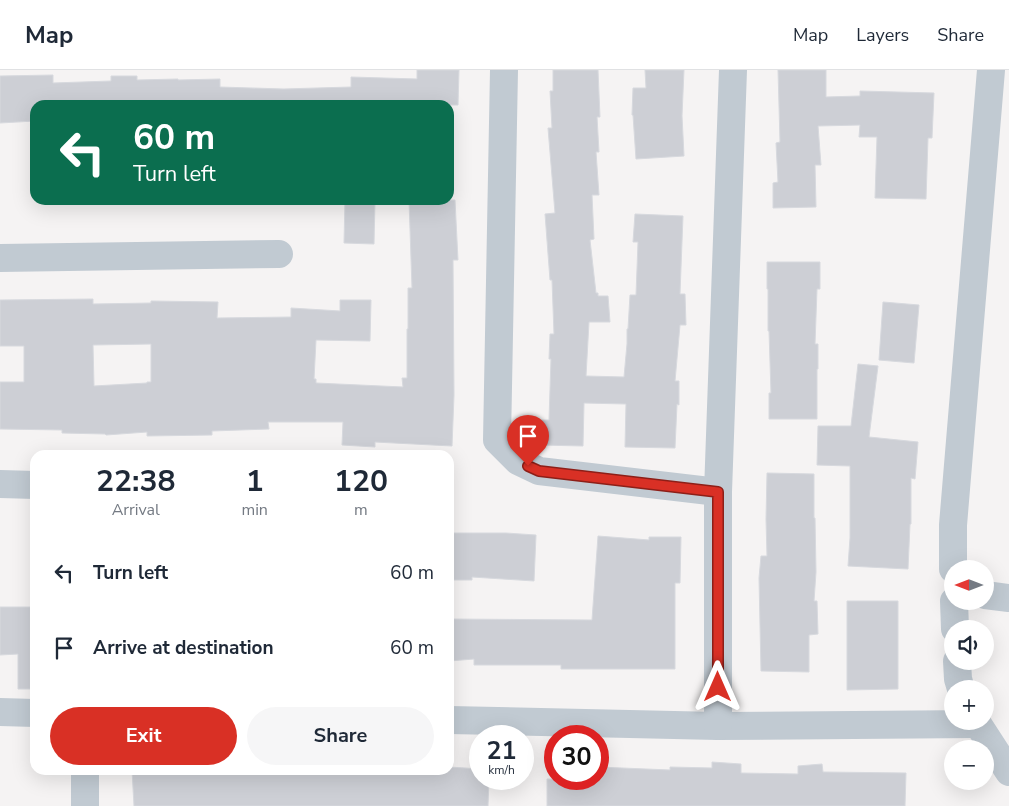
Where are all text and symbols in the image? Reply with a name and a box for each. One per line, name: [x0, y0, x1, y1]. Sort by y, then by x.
text: Map: [25, 19, 73, 51]
text: Map: [793, 23, 828, 47]
text: Layers: [856, 23, 909, 47]
text: Share: [937, 23, 984, 47]
text: 60 m: [133, 114, 215, 161]
icon: left: [50, 120, 115, 185]
text: Turn left: [133, 159, 216, 189]
pin: [507, 415, 549, 466]
icon: arrive: [514, 422, 542, 450]
text: 22:38: [96, 461, 175, 502]
text: 1: [246, 461, 264, 502]
text: 120: [334, 461, 388, 502]
text: Arrival: [112, 499, 160, 521]
text: min: [241, 499, 268, 521]
text: m: [354, 499, 368, 521]
icon: left: [50, 559, 78, 587]
text: Turn left: [93, 560, 168, 586]
text: 60 m: [390, 560, 434, 586]
north arrow: [944, 560, 994, 610]
map controls: [944, 560, 994, 790]
button: sound: [944, 620, 994, 670]
icon: arrive: [50, 634, 78, 662]
text: Arrive at destination: [93, 635, 274, 661]
text: 60 m: [390, 635, 434, 661]
position arrow: [691, 660, 743, 712]
button: +: [944, 680, 994, 730]
button: Exit: [50, 707, 237, 765]
button: Share: [247, 707, 434, 765]
speed limit sign: 30: [544, 725, 609, 790]
text: 21: [486, 734, 517, 768]
button: −: [944, 740, 994, 790]
text: km/h: [488, 762, 515, 778]

